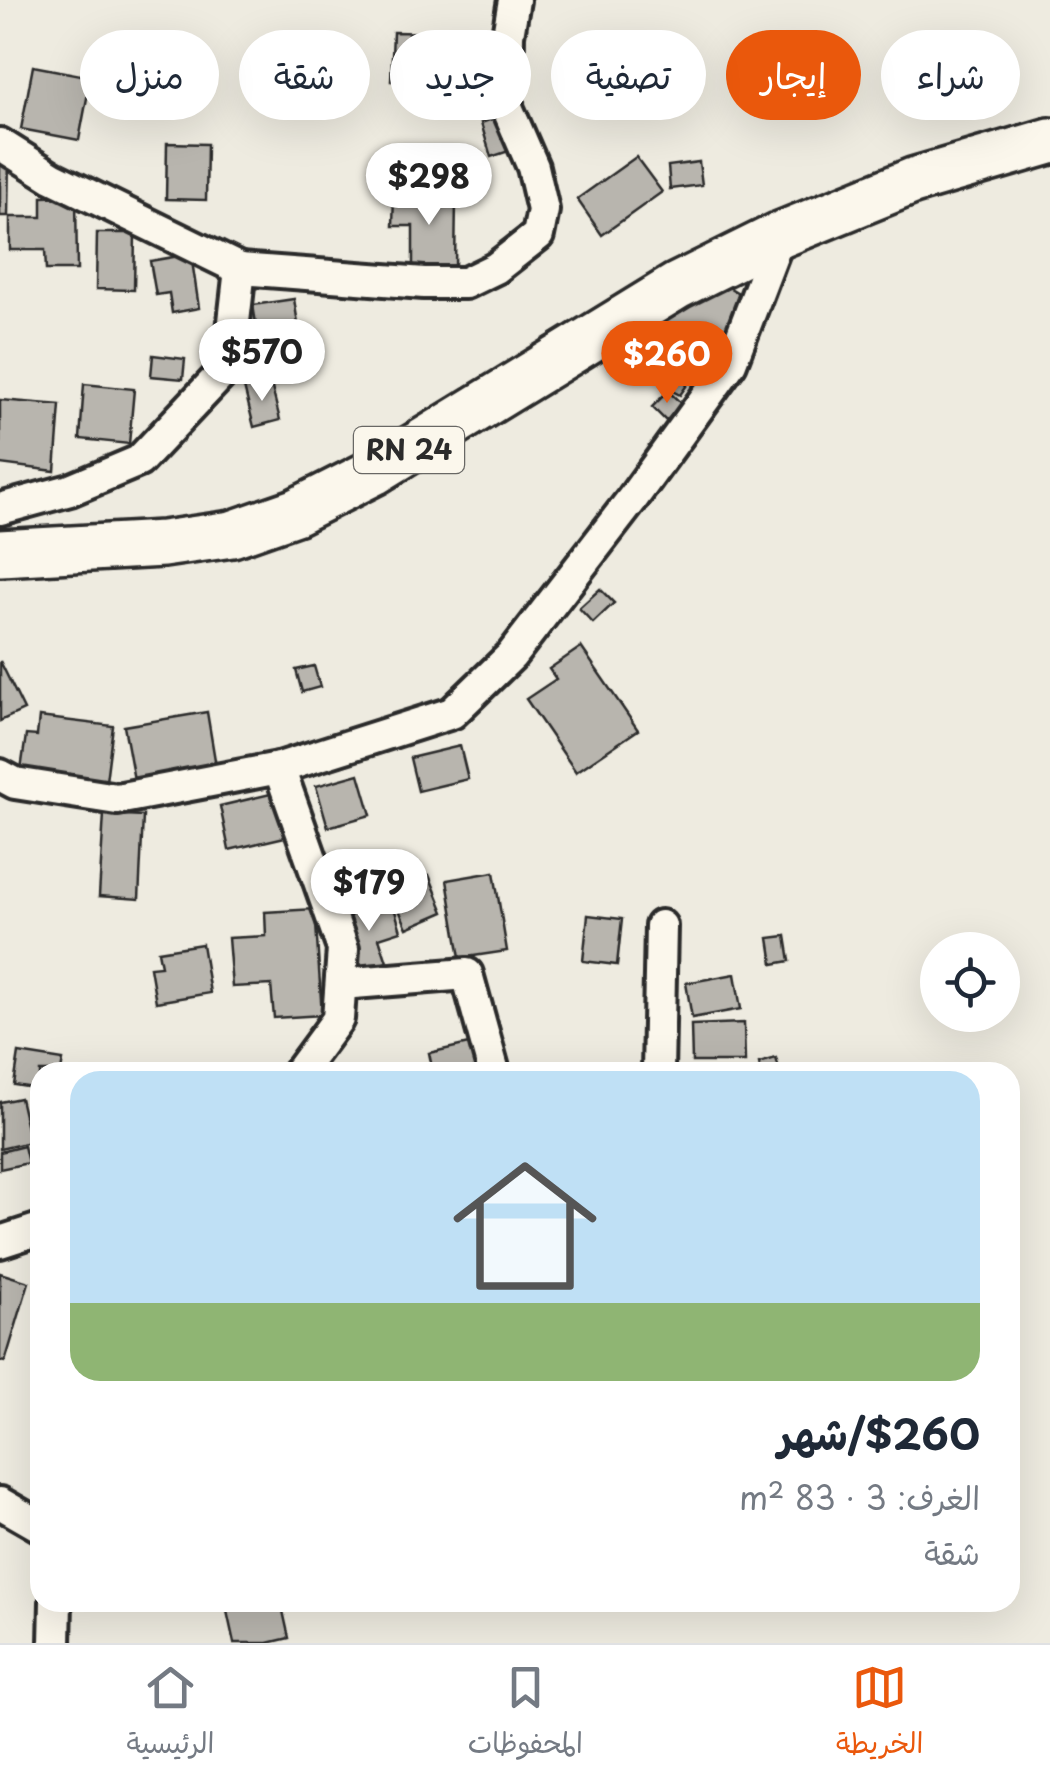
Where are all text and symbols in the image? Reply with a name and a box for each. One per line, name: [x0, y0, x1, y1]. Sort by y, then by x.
chip: منزل: [80, 30, 219, 120]
chip: شقة: [239, 30, 370, 120]
chip: جديد: [390, 30, 531, 120]
chip: تصفية: [551, 30, 706, 120]
chip: إيجار: [726, 30, 861, 120]
chip: شراء: [881, 30, 1020, 120]
pin: $298: [370, 143, 488, 228]
text: $298: [388, 151, 470, 199]
pin: $570: [203, 319, 321, 404]
pin: $260: [608, 321, 726, 406]
text: $570: [221, 327, 303, 375]
text: $260: [623, 329, 711, 377]
road number: RN 24: [354, 427, 464, 473]
pin: $179: [310, 849, 428, 934]
text: $179: [333, 857, 405, 905]
map controls: [920, 932, 1020, 1032]
button: locate: [920, 932, 1020, 1032]
icon: home: [435, 1136, 615, 1316]
text: $260/شهر: [778, 1401, 980, 1464]
text: الغرف: 3 · 83 m²: [739, 1473, 980, 1521]
text: شقة: [924, 1528, 980, 1576]
tab: الرئيسية: [127, 1660, 215, 1768]
tab: المحفوظات: [468, 1660, 583, 1768]
tab: الخريطة: [836, 1660, 923, 1768]

